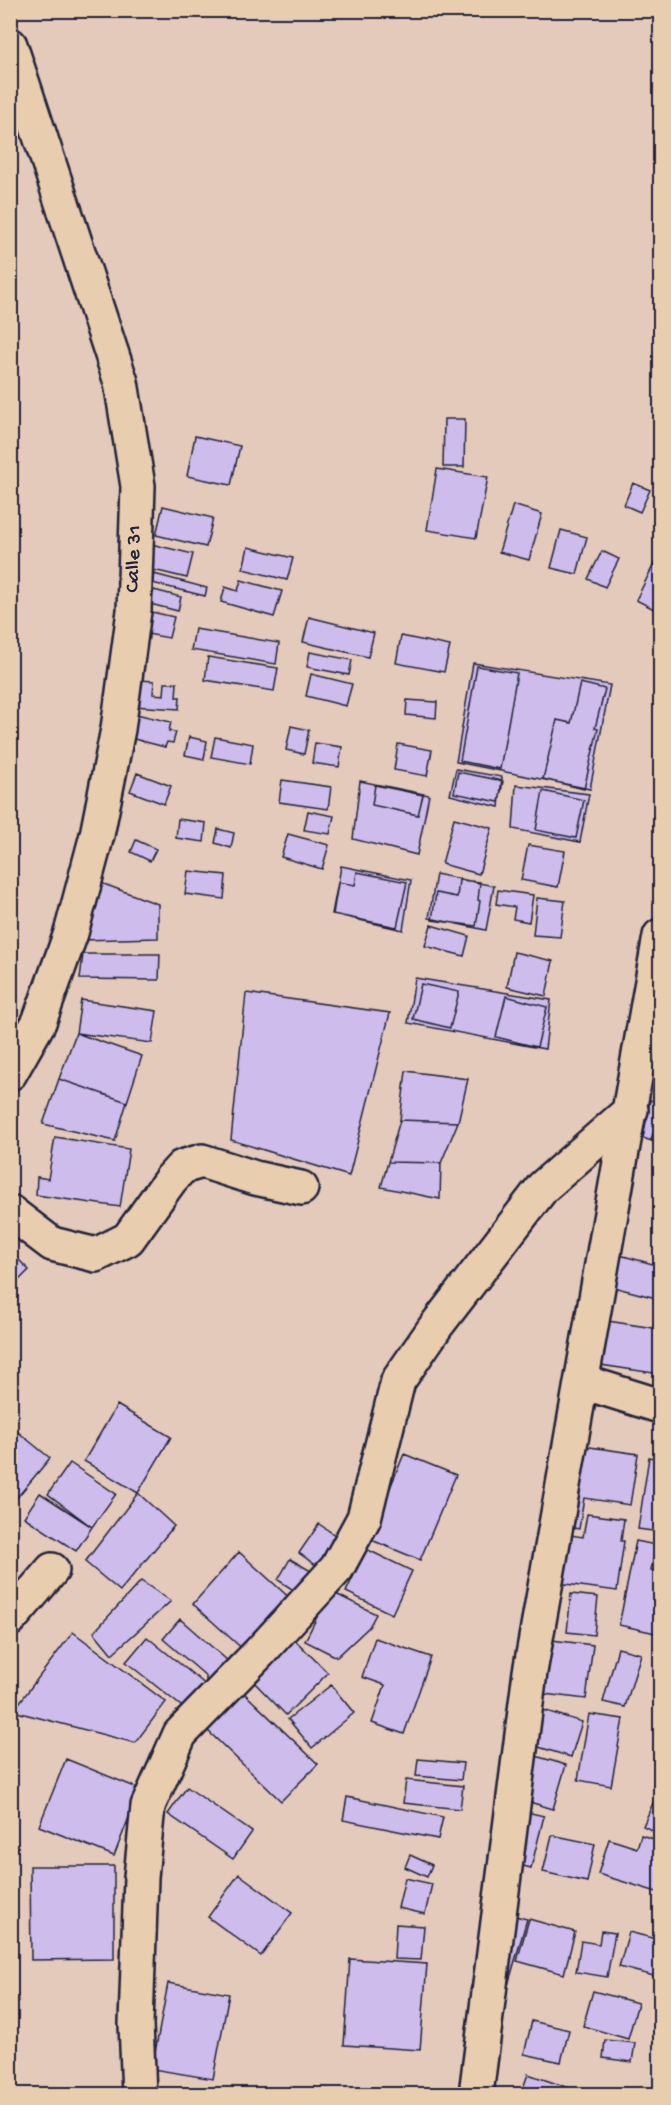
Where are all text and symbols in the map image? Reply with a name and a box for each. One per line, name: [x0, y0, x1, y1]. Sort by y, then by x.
street label: Calle 31: [121, 525, 149, 593]

